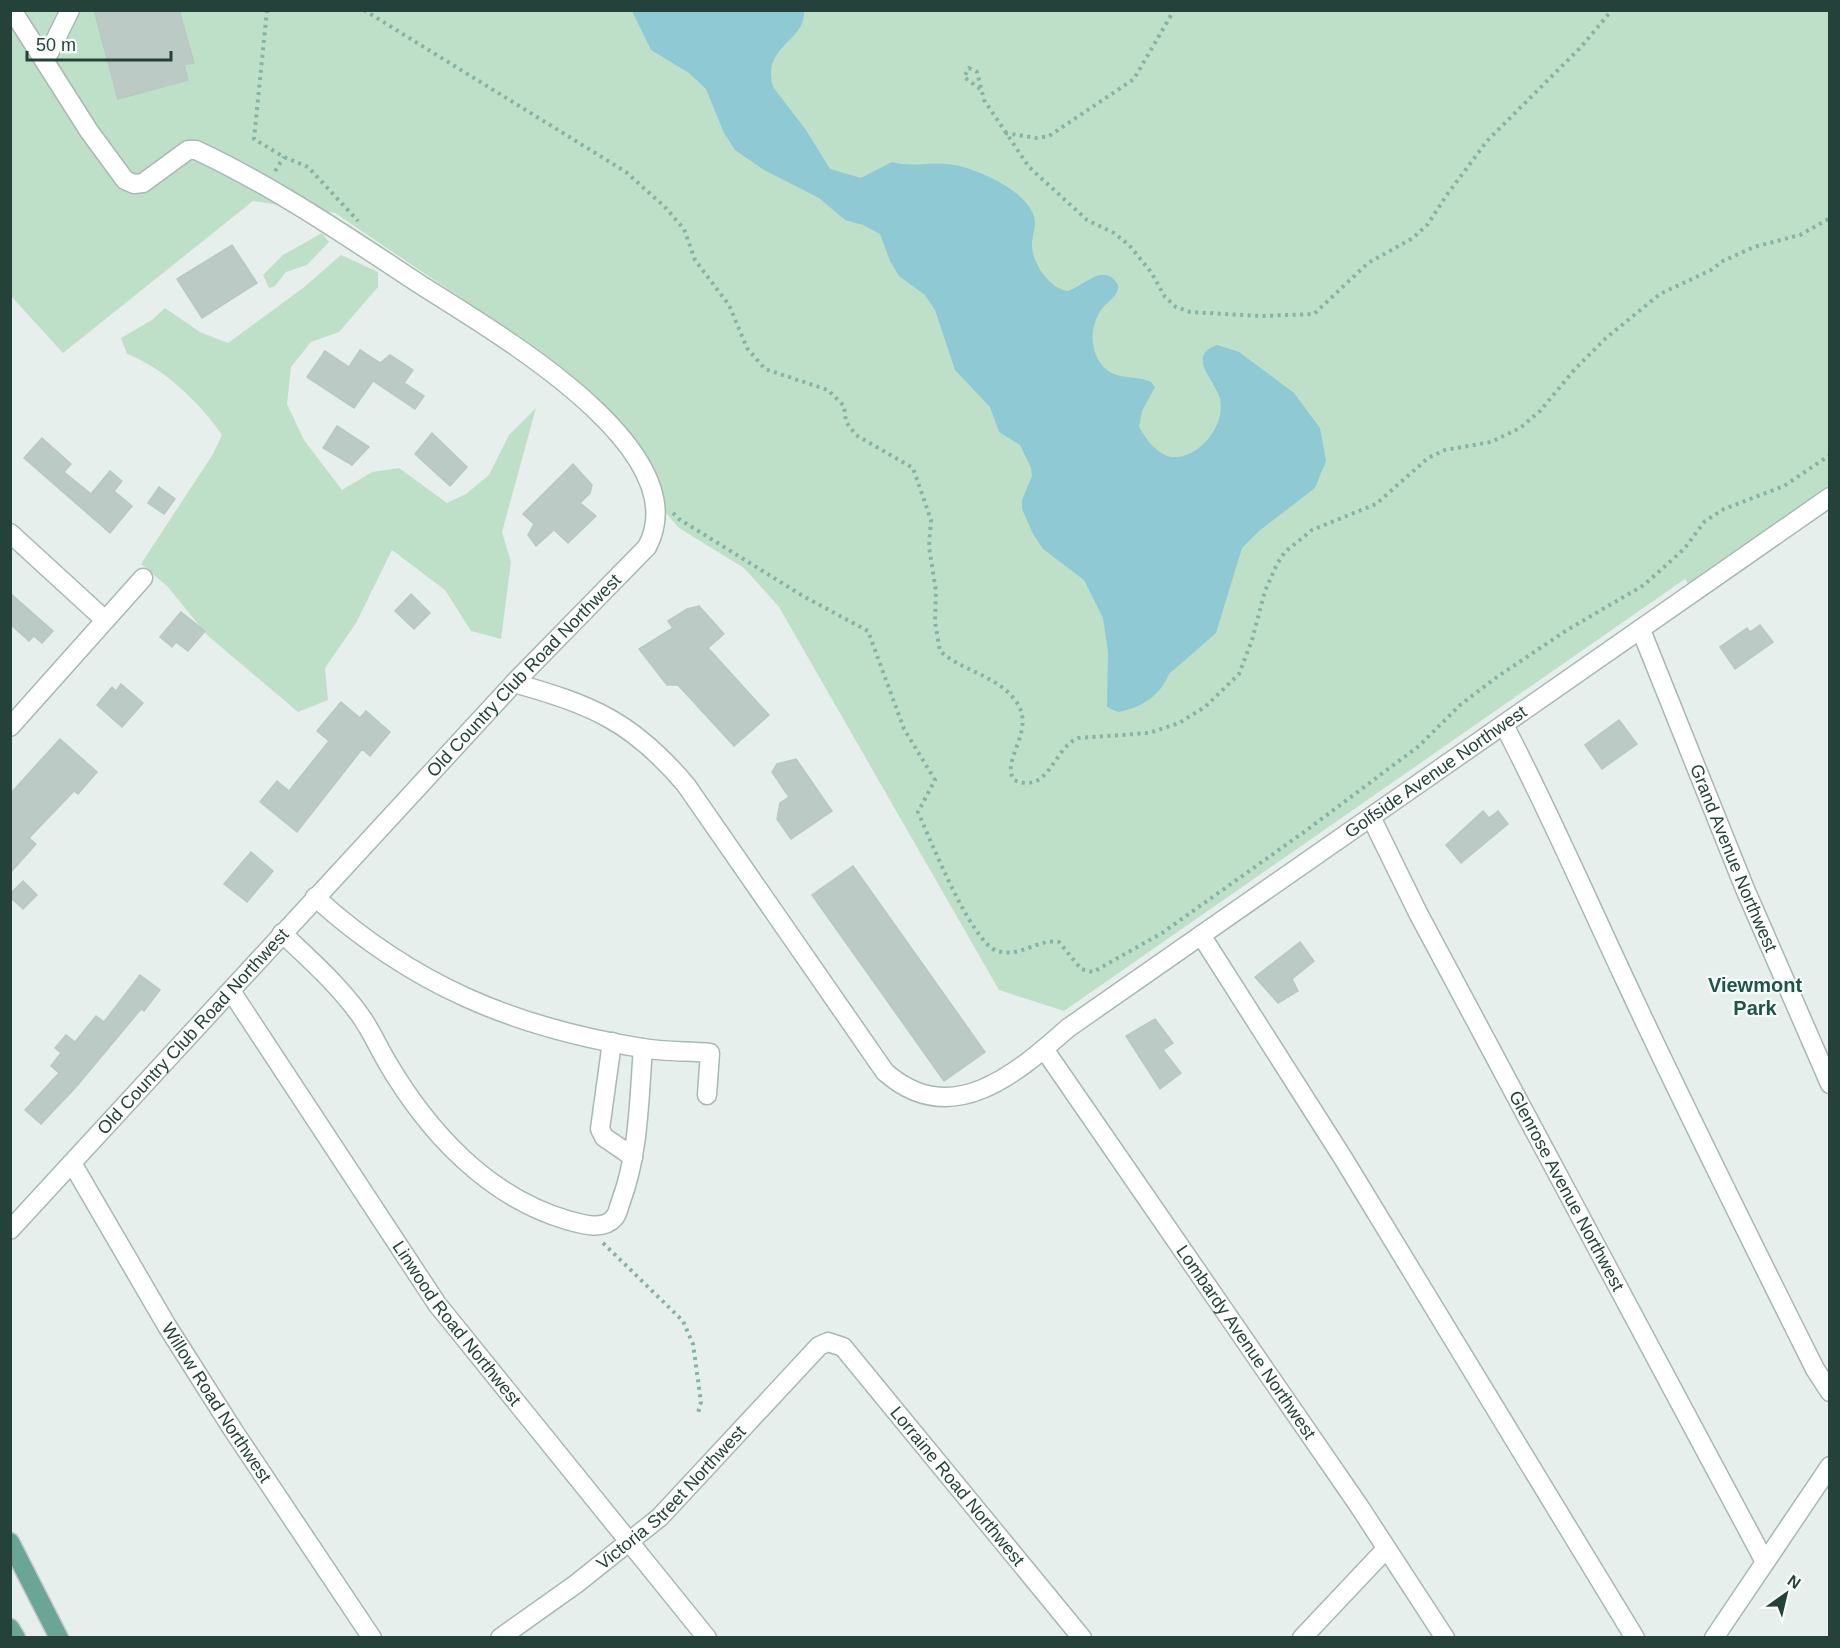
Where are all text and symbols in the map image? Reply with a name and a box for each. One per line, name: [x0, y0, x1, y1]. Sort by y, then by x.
scale bar: [27, 24, 171, 62]
text: 50 m: [36, 35, 76, 55]
street label: Old Country Club Road Northwest: [423, 570, 625, 781]
street label: Golfside Avenue Northwest: [1341, 701, 1530, 842]
street label: Grand Avenue Northwest: [1686, 761, 1781, 955]
street label: Old Country Club Road Northwest: [93, 925, 293, 1138]
district label: Viewmont Park: [1708, 974, 1802, 1019]
street label: Glenrose Avenue Northwest: [1505, 1087, 1628, 1294]
street label: Linwood Road Northwest: [388, 1237, 525, 1410]
street label: Lombardy Avenue Northwest: [1172, 1241, 1320, 1443]
street label: Willow Road Northwest: [158, 1319, 275, 1486]
street label: Lorraine Road Northwest: [886, 1403, 1029, 1570]
street label: Victoria Street Northwest: [593, 1422, 750, 1574]
north arrow: [1756, 1564, 1816, 1624]
text: N: [1785, 1572, 1804, 1592]

